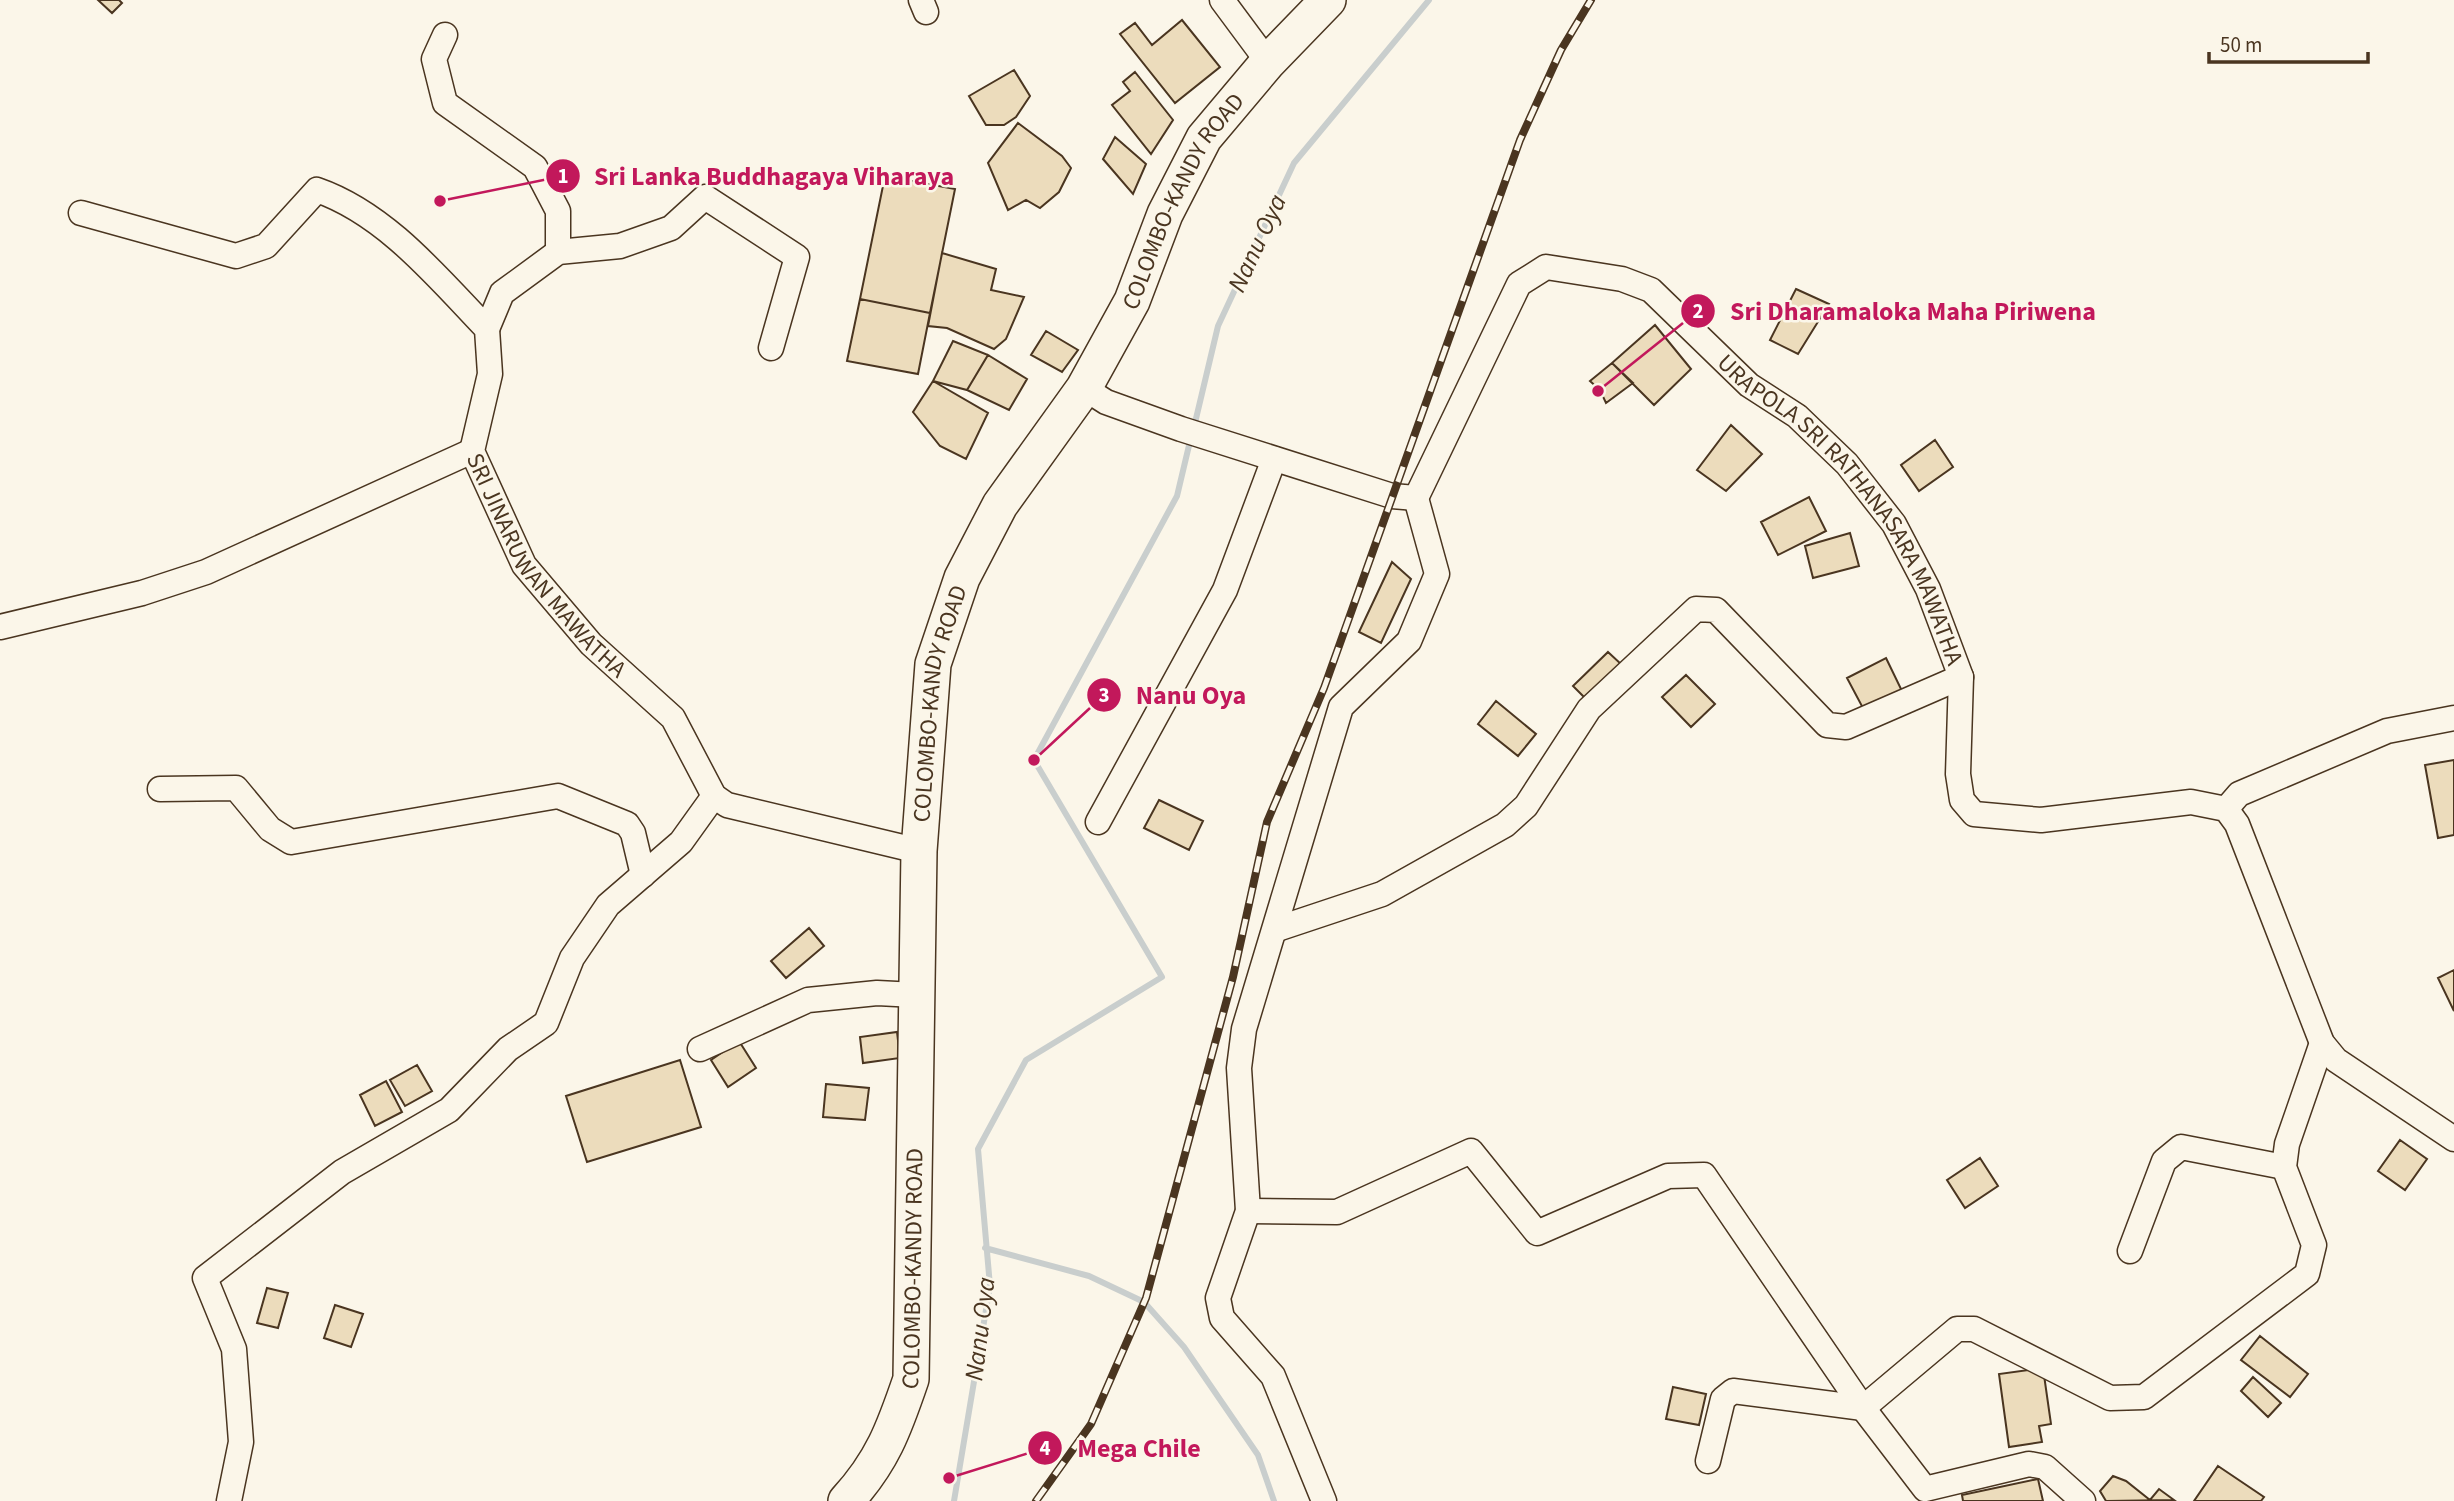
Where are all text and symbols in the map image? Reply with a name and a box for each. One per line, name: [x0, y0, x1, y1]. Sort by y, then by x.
scale bar: [2209, 21, 2368, 65]
text: 50 m: [2220, 30, 2262, 60]
street label: COLOMBO-KANDY ROAD: [1113, 85, 1252, 316]
callout: Sri Lanka Buddhagaya Viharaya: [545, 153, 968, 200]
text: Sri Lanka Buddhagaya Viharaya: [594, 158, 954, 195]
text: 1: [557, 161, 569, 191]
water label: Nanu Oya: [1218, 188, 1296, 298]
callout: Sri Dharamaloka Maha Piriwena: [1681, 287, 2109, 334]
text: Sri Dharamaloka Maha Piriwena: [1730, 293, 2096, 330]
text: 2: [1692, 296, 1704, 326]
street label: URAPOLA SRI RATHANASARA MAWATHA: [1709, 346, 1972, 670]
street label: SRI JINARUWAN MAWATHA: [458, 447, 635, 686]
street label: COLOMBO-KANDY ROAD: [904, 580, 976, 823]
callout: Nanu Oya: [1087, 672, 1260, 719]
text: Nanu Oya: [1136, 677, 1246, 714]
text: 3: [1098, 680, 1110, 710]
street label: COLOMBO-KANDY ROAD: [891, 1148, 932, 1394]
water label: Nanu Oya: [955, 1275, 1005, 1383]
callout: Mega Chile: [1028, 1424, 1214, 1471]
text: Mega Chile: [1077, 1430, 1201, 1467]
text: 4: [1039, 1433, 1051, 1463]

